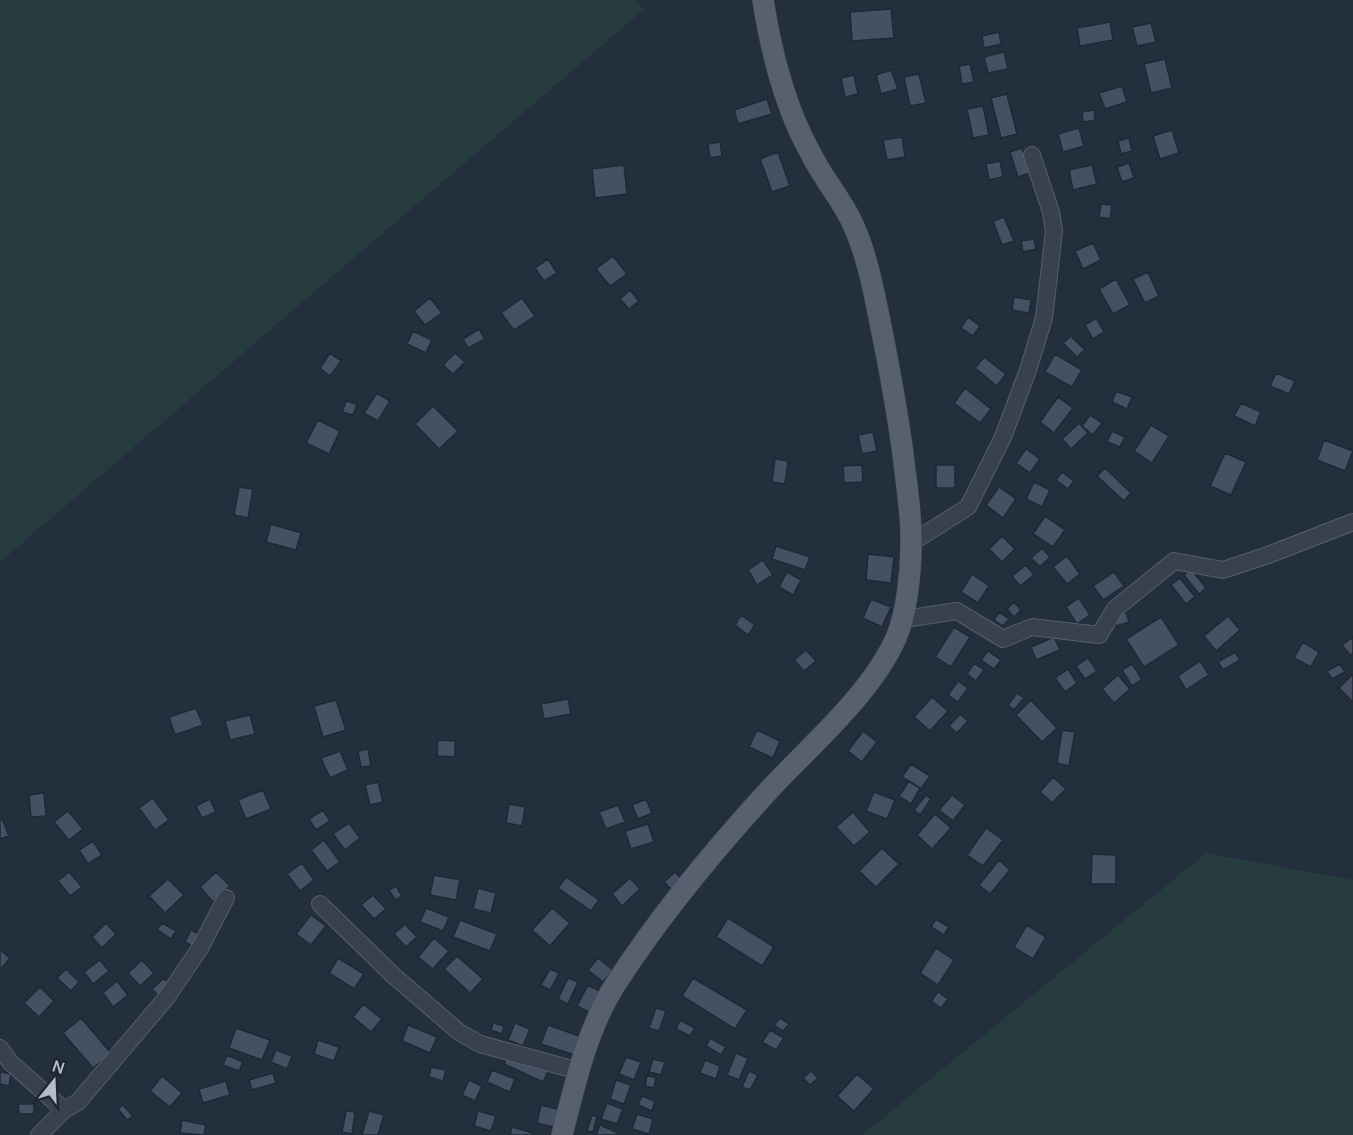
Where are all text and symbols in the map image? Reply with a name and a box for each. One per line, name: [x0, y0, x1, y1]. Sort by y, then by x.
north arrow: [24, 1051, 84, 1111]
text: N: [50, 1054, 68, 1079]

